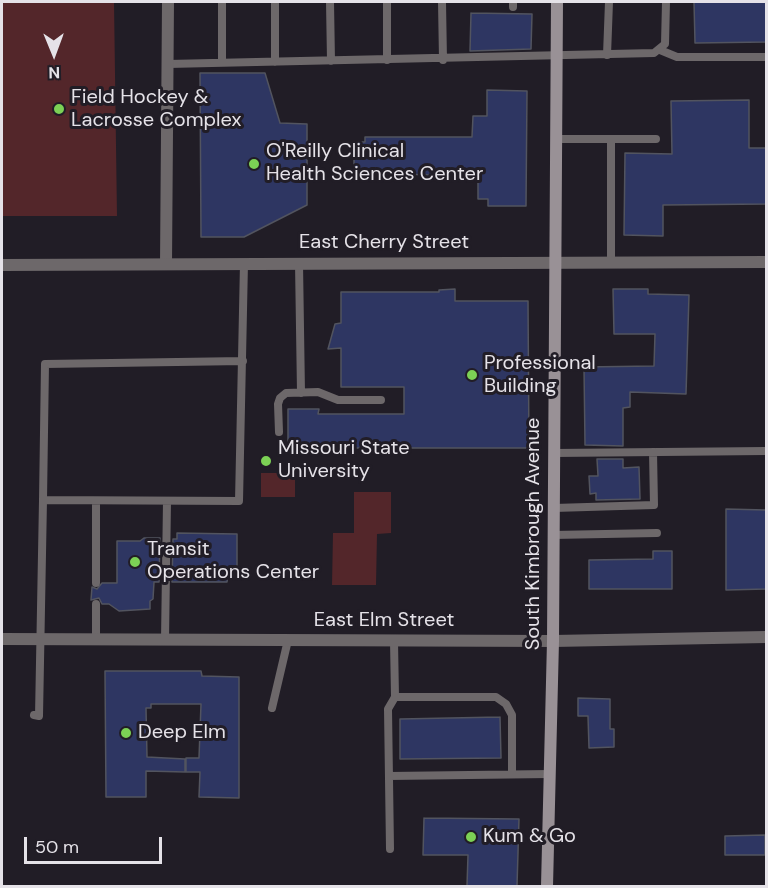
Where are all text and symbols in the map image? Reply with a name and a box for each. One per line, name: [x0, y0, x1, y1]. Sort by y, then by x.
north arrow: [24, 24, 84, 84]
text: N: [48, 62, 60, 83]
place label: Field Hockey & Lacrosse Complex: [71, 86, 241, 133]
marker: Field Hockey & Lacrosse Complex: [52, 102, 66, 116]
place label: O'Reilly Clinical Health Sciences Center: [266, 140, 483, 187]
marker: O'Reilly Clinical Health Sciences Center: [247, 157, 261, 171]
street label: East Cherry Street: [299, 231, 469, 255]
place label: Professional Building: [484, 352, 596, 399]
marker: Professional Building: [465, 368, 479, 382]
street label: South Kimbrough Avenue: [522, 418, 546, 650]
place label: Missouri State University: [278, 437, 409, 484]
marker: Missouri State University: [259, 454, 273, 468]
place label: Transit Operations Center: [147, 538, 319, 585]
marker: Transit Operations Center: [128, 555, 142, 569]
street label: East Elm Street: [314, 609, 454, 633]
place label: Deep Elm: [138, 721, 226, 745]
marker: Deep Elm: [119, 726, 133, 740]
scale bar: [27, 825, 165, 863]
place label: Kum & Go: [483, 825, 576, 849]
marker: Kum & Go: [464, 830, 478, 844]
text: 50 m: [35, 835, 79, 859]

